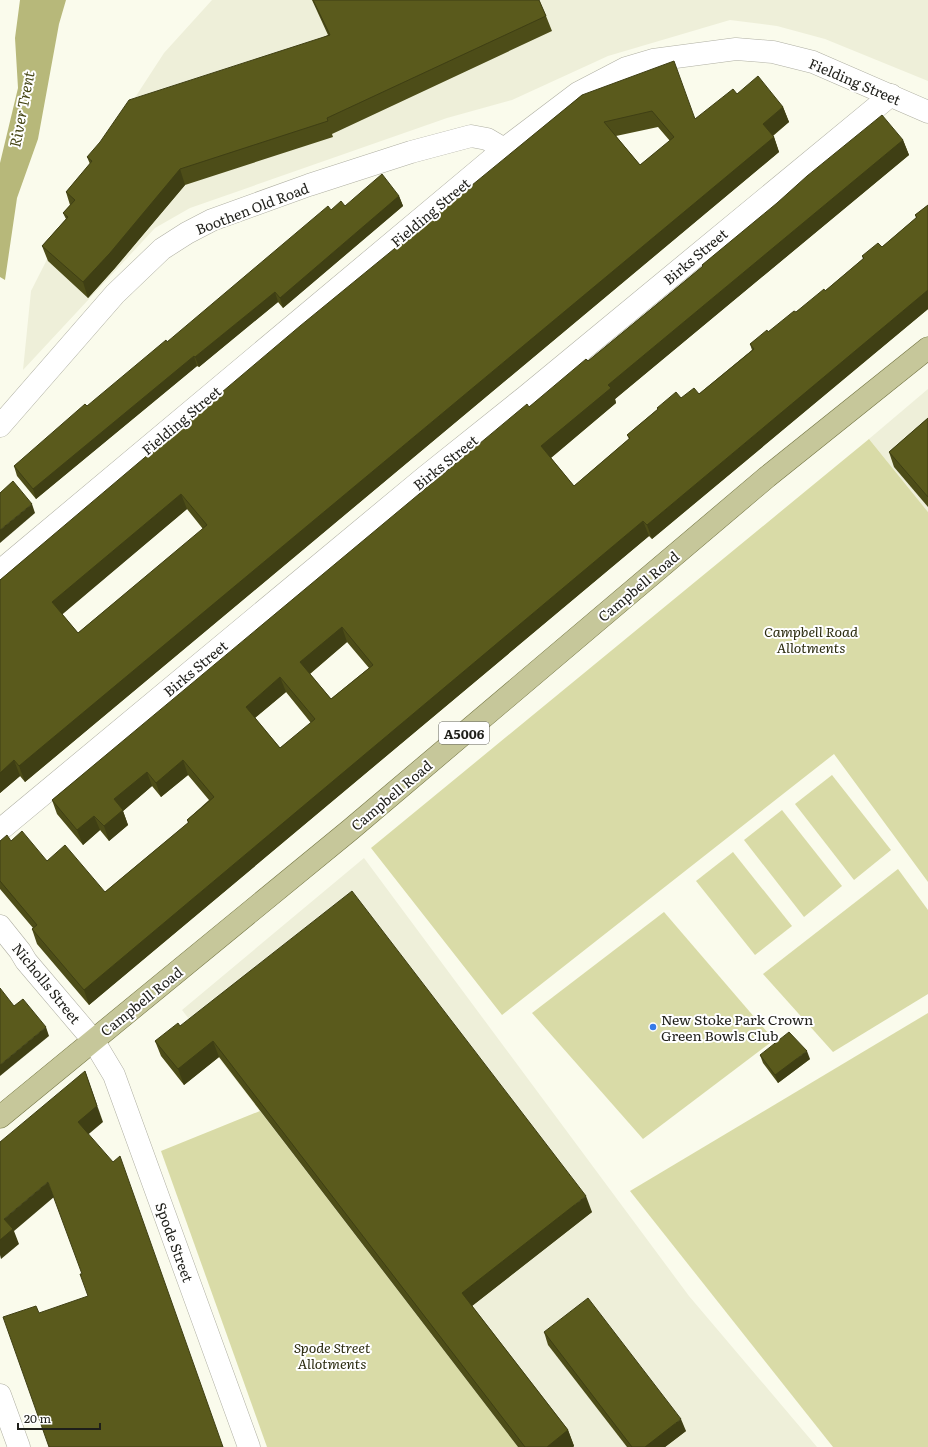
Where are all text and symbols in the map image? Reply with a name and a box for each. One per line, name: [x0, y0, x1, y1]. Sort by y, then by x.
street label: Fielding Street: [806, 53, 904, 109]
water label: River Trent: [2, 69, 40, 149]
street label: Fielding Street: [386, 173, 474, 251]
street label: Boothen Old Road: [192, 177, 312, 239]
street label: Birks Street: [659, 223, 732, 289]
street label: Fielding Street: [137, 381, 225, 459]
street label: Birks Street: [408, 429, 482, 494]
street label: Campbell Road: [593, 546, 683, 626]
park label: Campbell Road Allotments: [764, 621, 858, 657]
street label: Birks Street: [159, 635, 232, 701]
road number: A5006: [439, 722, 489, 744]
street label: Campbell Road: [346, 755, 436, 835]
street label: Nicholls Street: [8, 938, 86, 1028]
street label: Campbell Road: [96, 961, 187, 1040]
place label: New Stoke Park Crown Green Bowls Club: [661, 1009, 813, 1045]
marker: New Stoke Park Crown Green Bowls Club: [648, 1022, 658, 1032]
street label: Spode Street: [151, 1199, 199, 1285]
park label: Spode Street Allotments: [294, 1337, 371, 1373]
scale bar: [18, 1405, 100, 1431]
text: 20 m: [24, 1409, 51, 1427]

